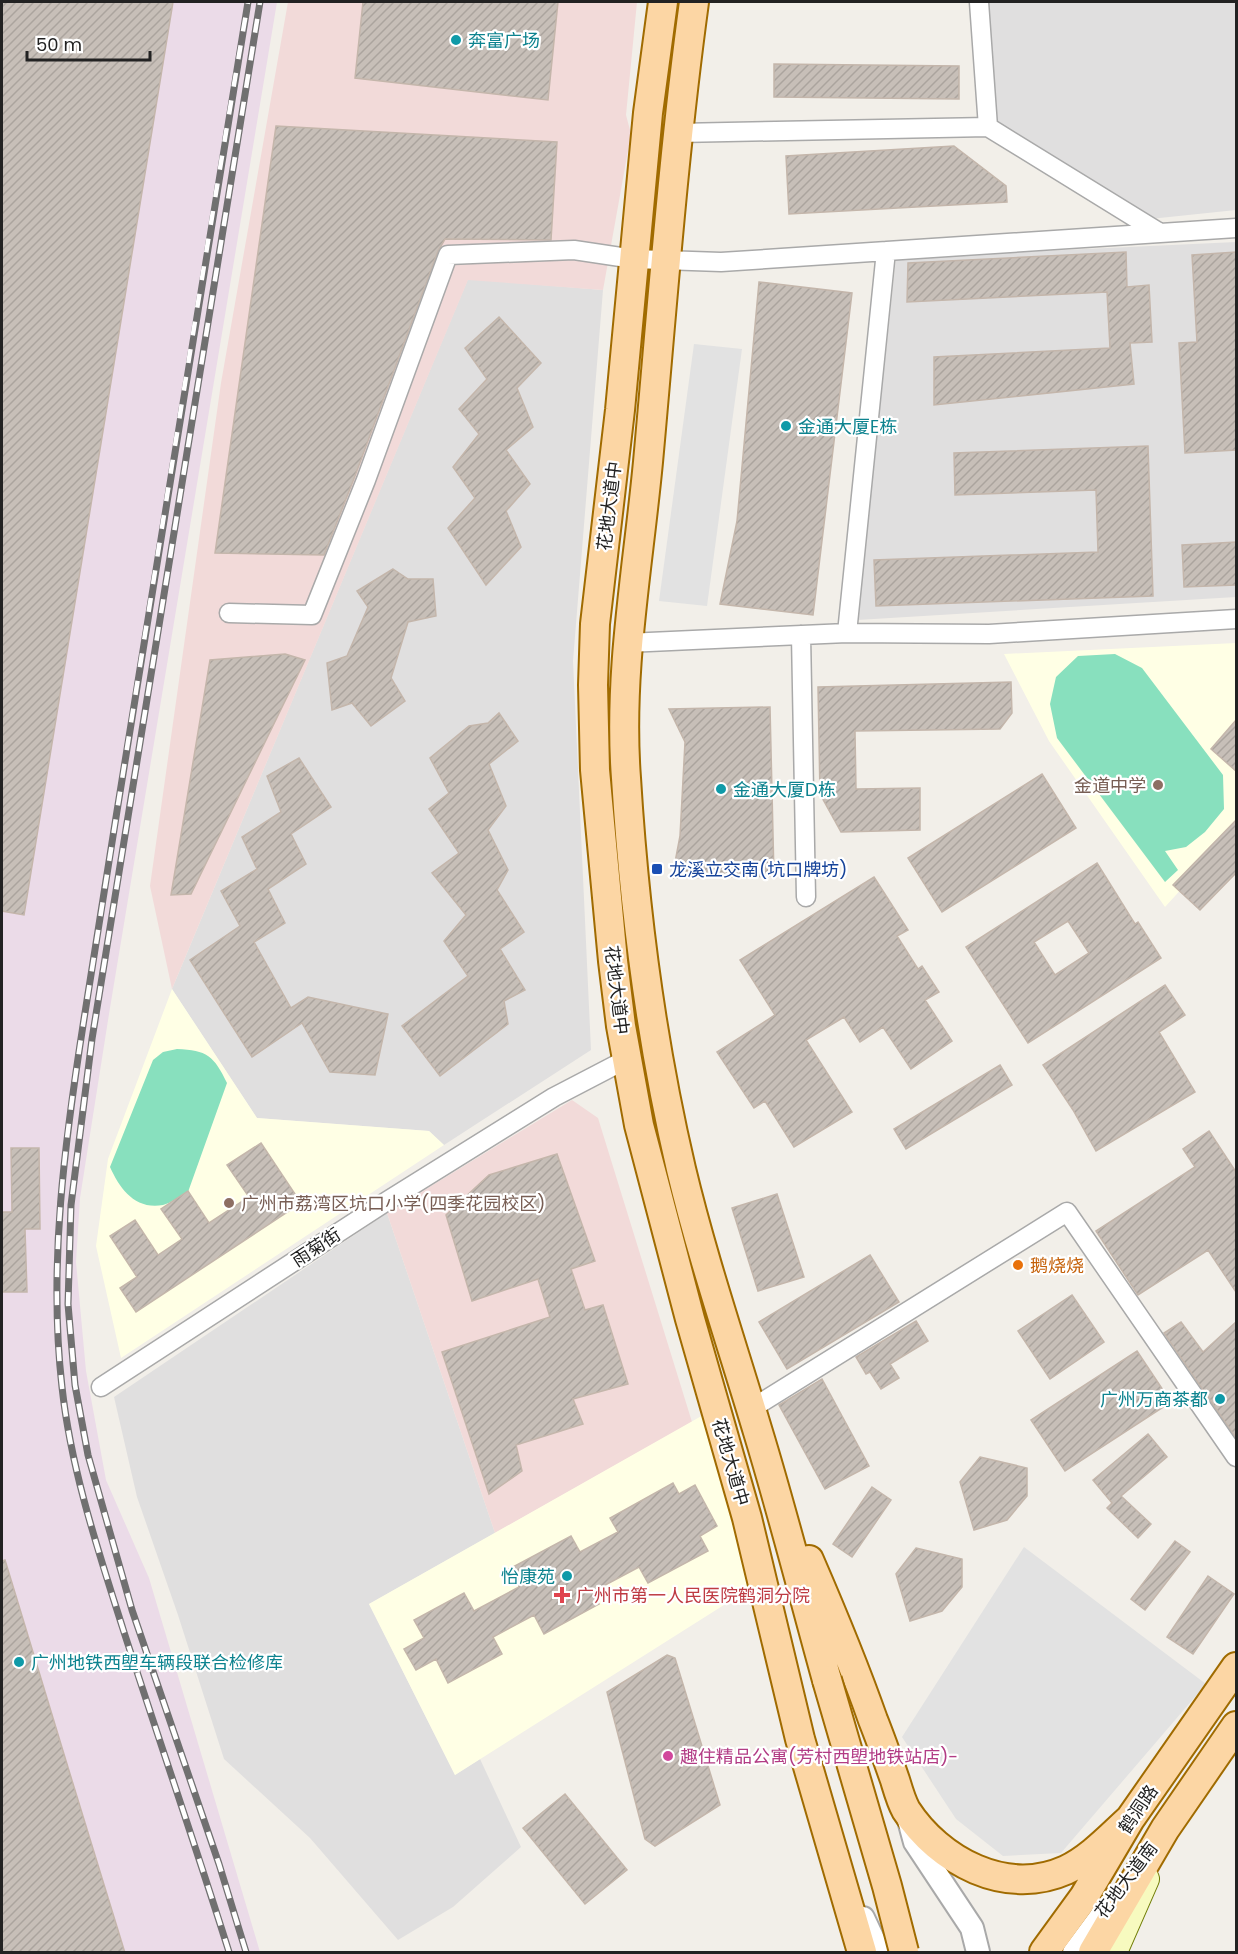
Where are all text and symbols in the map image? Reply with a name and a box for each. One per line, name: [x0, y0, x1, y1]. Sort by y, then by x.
scale bar: [27, 24, 150, 62]
place label: 奔富广场: [468, 28, 540, 53]
text: 50 m: [36, 32, 82, 57]
marker: 奔富广场: [449, 33, 463, 47]
place label: 金通大厦E栋: [798, 414, 897, 439]
marker: 金通大厦E栋: [779, 419, 793, 433]
street label: 花地大道中: [591, 460, 627, 552]
place label: 金道中学: [1074, 773, 1146, 798]
place label: 金通大厦D栋: [733, 777, 836, 802]
marker: 金道中学: [1151, 778, 1165, 792]
marker: 金通大厦D栋: [714, 782, 728, 796]
place label: 龙溪立交南(坑口牌坊): [669, 857, 847, 882]
marker: 龙溪立交南(坑口牌坊): [650, 862, 664, 876]
street label: 花地大道中: [599, 944, 635, 1036]
place label: 广州市荔湾区坑口小学(四季花园校区): [241, 1191, 545, 1216]
marker: 广州市荔湾区坑口小学(四季花园校区): [222, 1196, 236, 1210]
street label: 雨菊街: [287, 1222, 345, 1272]
place label: 鹅烧烧: [1030, 1253, 1084, 1278]
marker: 鹅烧烧: [1011, 1258, 1025, 1272]
place label: 广州万商茶都: [1100, 1387, 1208, 1412]
marker: 广州万商茶都: [1213, 1392, 1227, 1406]
street label: 花地大道中: [707, 1415, 755, 1509]
place label: 怡康苑: [501, 1564, 555, 1589]
marker: 怡康苑: [560, 1569, 574, 1583]
place label: 广州市第一人民医院鹤洞分院: [576, 1583, 810, 1608]
marker: 广州市第一人民医院鹤洞分院: [553, 1586, 571, 1604]
place label: 广州地铁西塱车辆段联合检修库: [31, 1650, 283, 1675]
marker: 广州地铁西塱车辆段联合检修库: [12, 1655, 26, 1669]
place label: 趣住精品公寓(芳村西塱地铁站店)-: [680, 1744, 958, 1769]
marker: 趣住精品公寓(芳村西塱地铁站店)-: [661, 1749, 675, 1763]
street label: 鹤洞路: [1113, 1780, 1163, 1838]
street label: 花地大道南: [1089, 1837, 1163, 1923]

